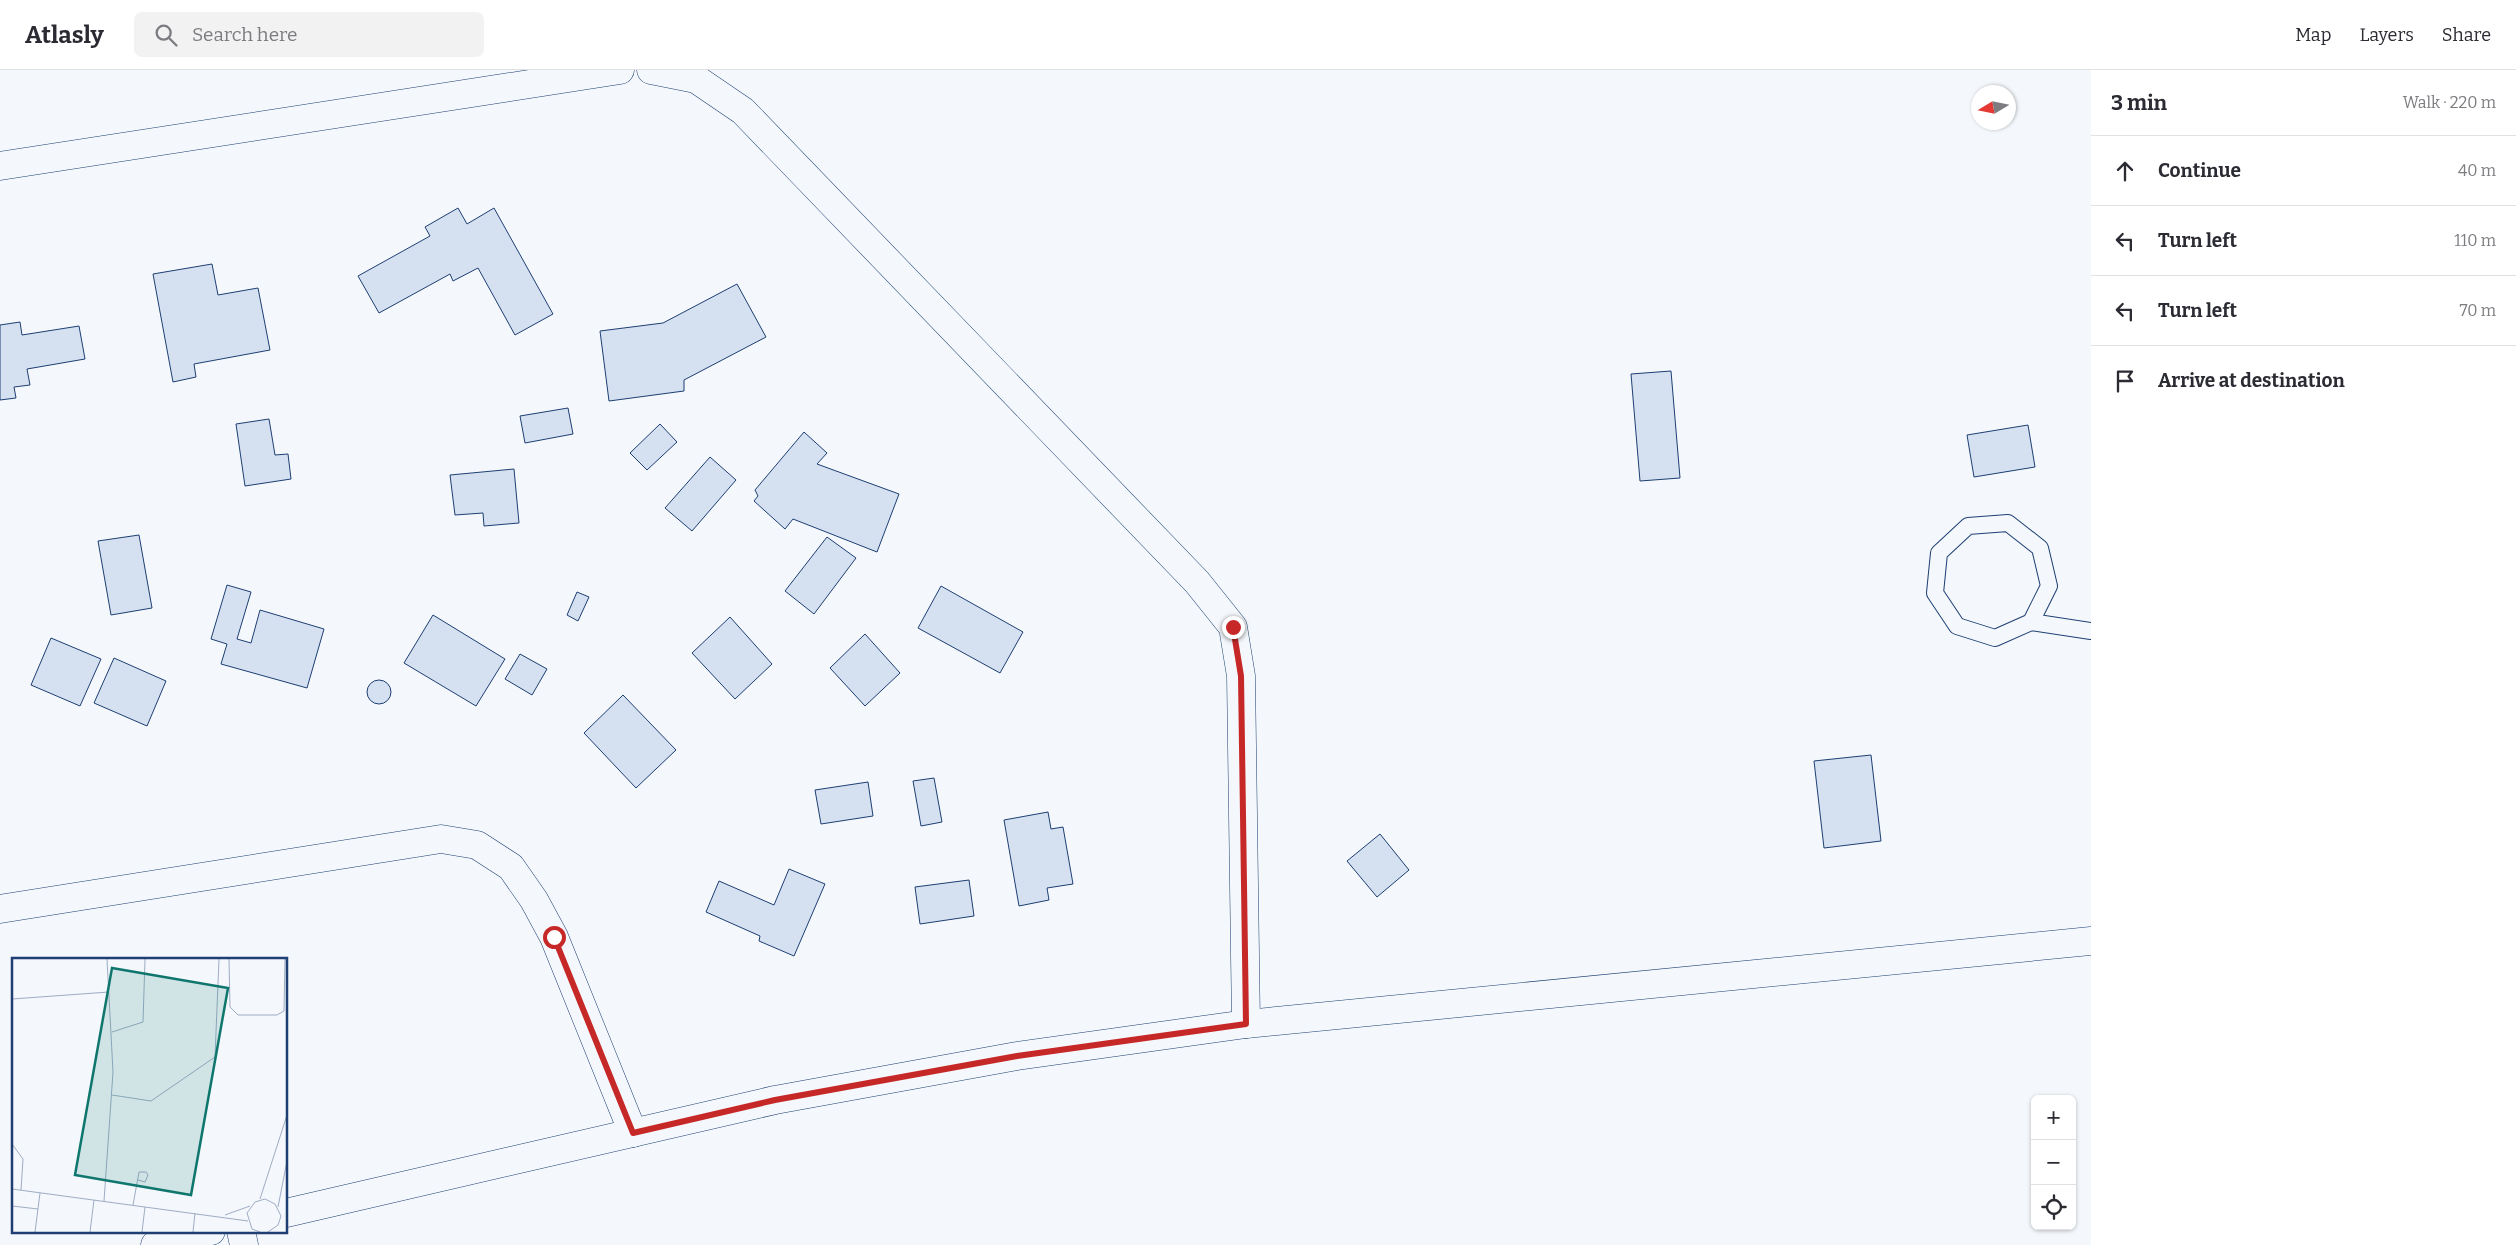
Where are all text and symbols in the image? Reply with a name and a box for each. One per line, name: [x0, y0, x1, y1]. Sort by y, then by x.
search box: [134, 12, 484, 57]
text: Atlasly: [25, 21, 104, 49]
icon: search: [152, 21, 180, 49]
text: Search here: [192, 23, 297, 46]
text: Map: [2295, 24, 2331, 46]
text: Layers: [2359, 24, 2414, 46]
text: Share: [2442, 24, 2491, 46]
north arrow: [1971, 85, 2016, 130]
text: 3 min: [2111, 90, 2167, 116]
text: Walk · 220 m: [2403, 93, 2496, 112]
icon: ahead: [2111, 157, 2139, 185]
text: Continue: [2158, 159, 2241, 182]
text: 40 m: [2458, 161, 2496, 180]
icon: left: [2111, 227, 2139, 255]
text: Turn left: [2158, 229, 2237, 252]
text: 110 m: [2454, 231, 2496, 250]
icon: left: [2111, 297, 2139, 325]
text: Turn left: [2158, 299, 2237, 322]
text: 70 m: [2460, 301, 2496, 320]
icon: arrive: [2111, 367, 2139, 395]
text: Arrive at destination: [2158, 369, 2345, 392]
route end: [1222, 616, 1245, 639]
route start: [543, 926, 566, 949]
inset map: [12, 958, 288, 1232]
map controls: [2031, 1095, 2076, 1230]
button: +: [2031, 1095, 2076, 1140]
button: −: [2031, 1140, 2076, 1185]
button: locate: [2031, 1185, 2076, 1230]

